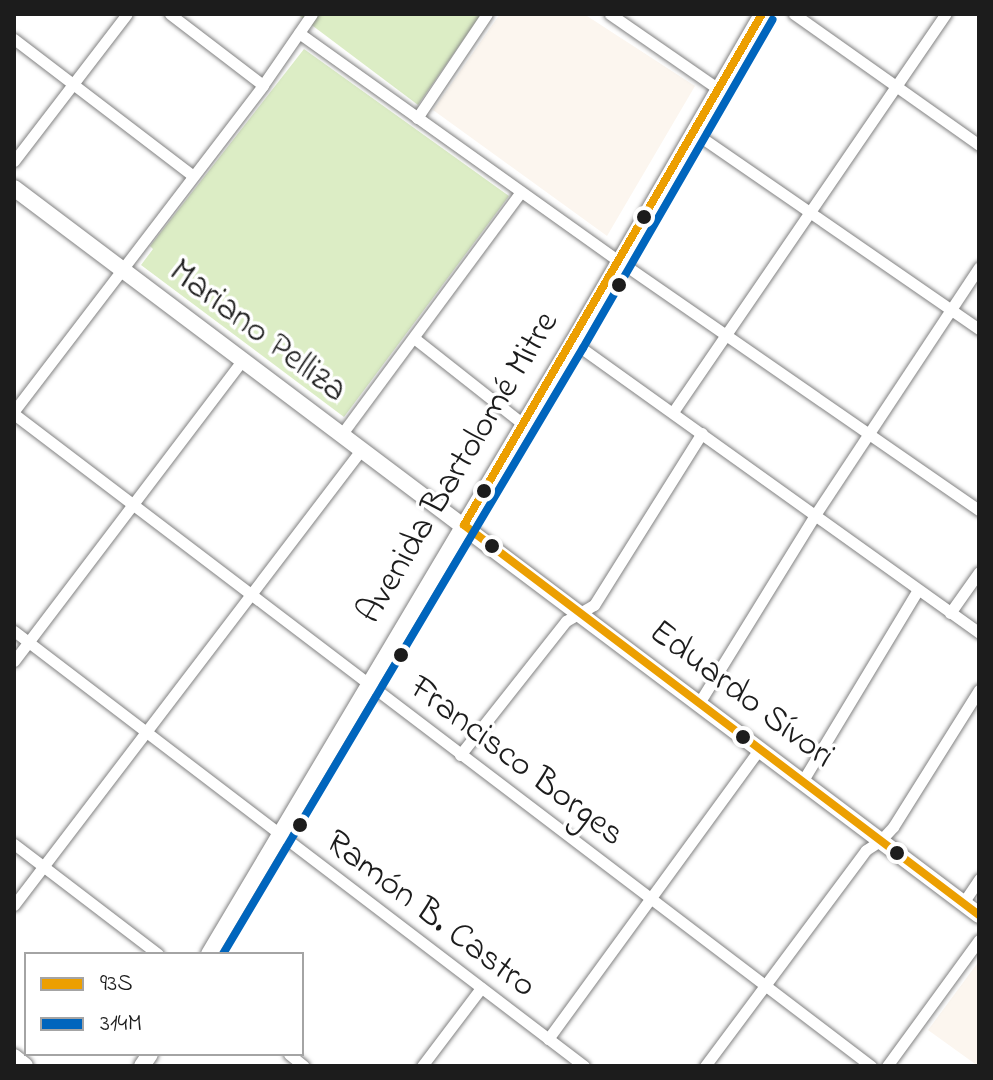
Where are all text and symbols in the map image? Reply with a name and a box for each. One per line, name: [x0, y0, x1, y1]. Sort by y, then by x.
unlabelled marker: [636, 209, 652, 225]
street label: Mariano Pelliza: [159, 251, 355, 413]
unlabelled marker: [611, 277, 627, 293]
street label: Avenida Bartolomé Mitre: [349, 304, 569, 632]
unlabelled marker: [476, 483, 492, 499]
unlabelled marker: [484, 538, 500, 554]
street label: Eduardo Sívori: [640, 611, 842, 779]
unlabelled marker: [393, 647, 409, 663]
street label: Francisco Borges: [400, 667, 632, 857]
unlabelled marker: [735, 729, 751, 745]
unlabelled marker: [292, 817, 308, 833]
street label: Ramón B. Castro: [316, 822, 544, 1008]
unlabelled marker: [889, 845, 905, 861]
legend: [24, 952, 304, 1056]
text: 93S: [100, 967, 133, 1002]
text: 314M: [100, 1007, 142, 1042]

